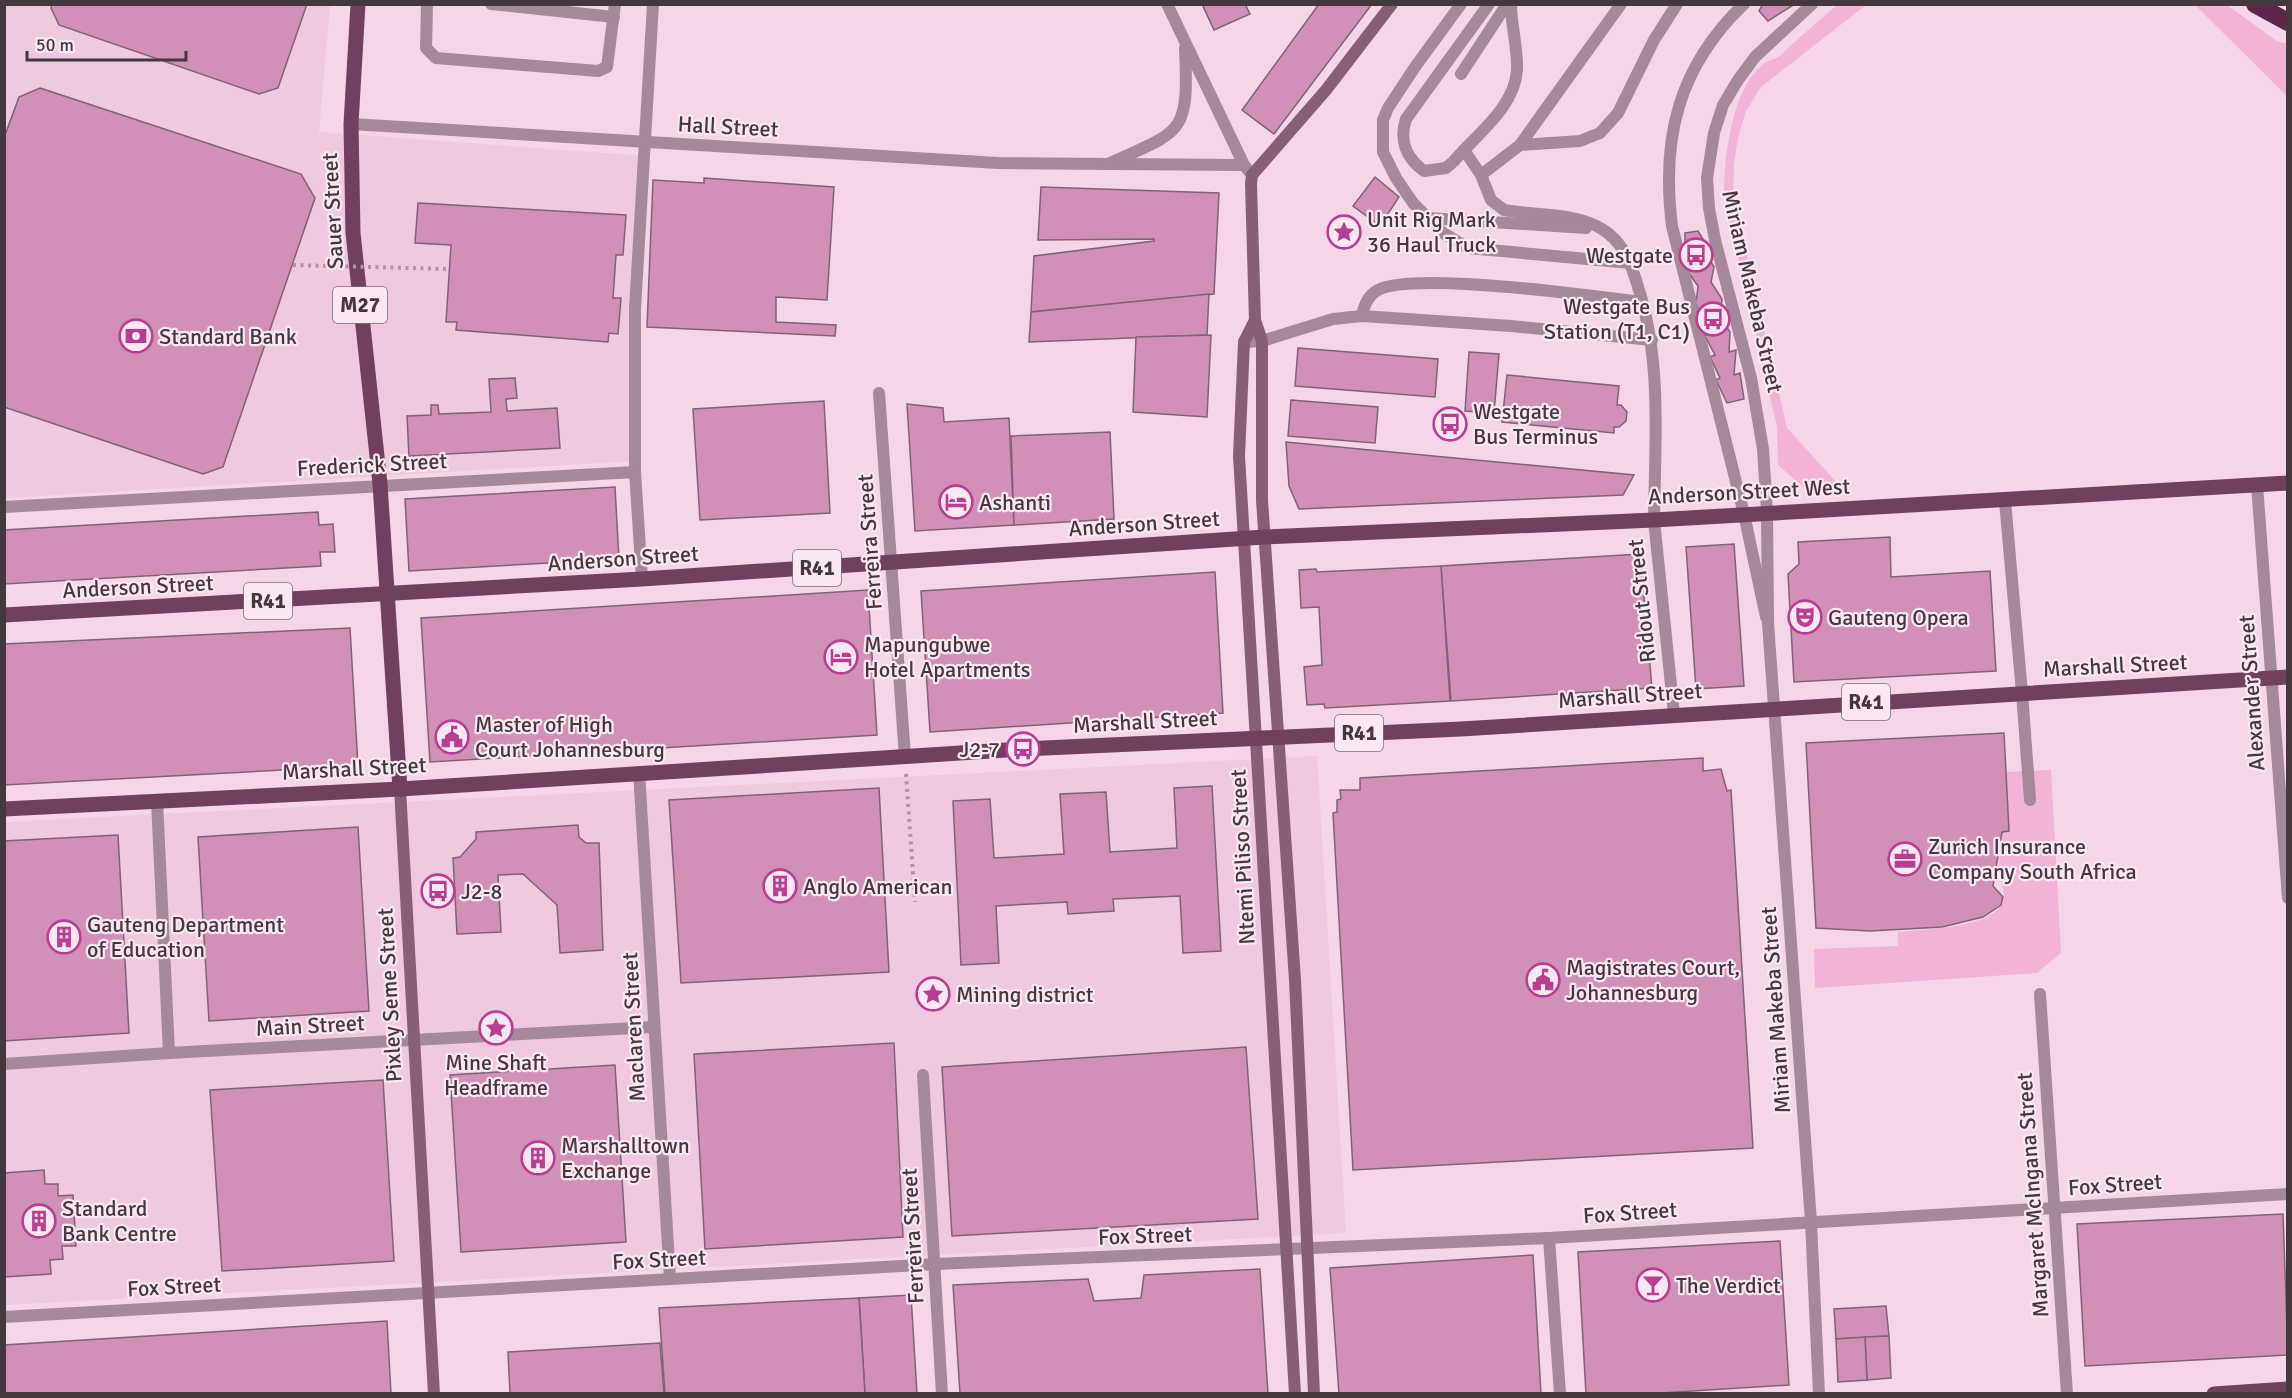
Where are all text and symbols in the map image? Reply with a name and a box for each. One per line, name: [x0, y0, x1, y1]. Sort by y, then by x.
scale bar: [27, 24, 186, 62]
text: 50 m: [36, 34, 74, 56]
street label: Hall Street: [677, 110, 779, 143]
street label: Sauer Street: [316, 152, 349, 270]
street label: Miriam Makeba Street: [1716, 187, 1789, 395]
place label: Unit Rig Mark 36 Haul Truck: [1367, 206, 1496, 258]
place icon: Unit Rig Mark 36 Haul Truck: [1326, 214, 1362, 250]
bus stop icon: Westgate: [1678, 237, 1714, 273]
place label: Westgate: [1586, 242, 1673, 269]
road number: M27: [333, 287, 387, 323]
place label: Westgate Bus Station (T1, C1): [1544, 293, 1690, 345]
bus stop icon: Westgate Bus Station (T1, C1): [1695, 301, 1731, 337]
bank icon: Standard Bank: [118, 318, 154, 354]
place label: Standard Bank: [159, 323, 297, 350]
place label: Westgate Bus Terminus: [1473, 398, 1598, 450]
bus stop icon: Westgate Bus Terminus: [1432, 406, 1468, 442]
street label: Frederick Street: [296, 447, 448, 482]
street label: Ferreira Street: [851, 473, 888, 611]
street label: Anderson Street West: [1647, 473, 1851, 510]
hotel icon: Ashanti: [938, 484, 974, 520]
place label: Ashanti: [979, 489, 1051, 516]
street label: Anderson Street: [1068, 505, 1221, 542]
street label: Ridout Street: [1622, 537, 1661, 664]
street label: Anderson Street: [547, 540, 700, 577]
road number: R41: [793, 550, 841, 586]
street label: Anderson Street: [62, 569, 215, 604]
road number: R41: [244, 583, 292, 619]
theatre icon: Gauteng Opera: [1787, 599, 1823, 635]
place label: Gauteng Opera: [1828, 604, 1969, 631]
street label: Alexander Street: [2233, 614, 2270, 772]
place label: Mapungubwe Hotel Apartments: [864, 631, 1030, 683]
hotel icon: Mapungubwe Hotel Apartments: [823, 639, 859, 675]
street label: Marshall Street: [2042, 648, 2188, 683]
street label: Marshall Street: [1557, 677, 1703, 714]
road number: R41: [1842, 684, 1890, 720]
street label: Marshall Street: [1072, 704, 1218, 739]
place label: Master of High Court Johannesburg: [475, 711, 665, 763]
road number: R41: [1335, 715, 1383, 751]
public building icon: Master of High Court Johannesburg: [434, 719, 470, 755]
bus stop icon: J2-7: [1005, 731, 1041, 767]
place label: J2-7: [960, 736, 1000, 763]
street label: Marshall Street: [281, 751, 427, 786]
street label: Ntemi Piliso Street: [1224, 768, 1261, 945]
place label: Zurich Insurance Company South Africa: [1928, 833, 2137, 885]
office icon: Zurich Insurance Company South Africa: [1887, 841, 1923, 877]
building icon: Anglo American: [762, 868, 798, 904]
bus stop icon: J2-8: [420, 873, 456, 909]
place label: Anglo American: [803, 873, 953, 900]
place label: J2-8: [461, 878, 502, 905]
street label: Miriam Makeba Street: [1755, 905, 1796, 1114]
street label: Pixley Seme Street: [371, 907, 408, 1083]
place label: Gauteng Department of Education: [87, 911, 284, 963]
building icon: Gauteng Department of Education: [46, 919, 82, 955]
street label: Maclaren Street: [616, 951, 651, 1102]
place label: Magistrates Court, Johannesburg: [1566, 954, 1740, 1006]
public building icon: Magistrates Court, Johannesburg: [1525, 962, 1561, 998]
place icon: Mining district: [915, 976, 951, 1012]
place label: Mining district: [956, 981, 1094, 1008]
street label: Main Street: [255, 1009, 365, 1042]
place icon: Mine Shaft Headframe: [478, 1010, 514, 1046]
place label: Mine Shaft Headframe: [444, 1049, 548, 1101]
street label: Margaret McIngana Street: [2010, 1071, 2055, 1318]
place label: Marshalltown Exchange: [561, 1132, 690, 1184]
building icon: Marshalltown Exchange: [520, 1140, 556, 1176]
street label: Ferreira Street: [895, 1167, 930, 1305]
street label: Fox Street: [2067, 1168, 2163, 1201]
place label: Standard Bank Centre: [62, 1195, 177, 1247]
street label: Fox Street: [1582, 1196, 1678, 1229]
building icon: Standard Bank Centre: [21, 1203, 57, 1239]
street label: Fox Street: [1097, 1220, 1193, 1251]
street label: Fox Street: [611, 1244, 707, 1275]
bar icon: The Verdict: [1635, 1267, 1671, 1303]
street label: Fox Street: [126, 1271, 222, 1302]
place label: The Verdict: [1676, 1272, 1781, 1299]

